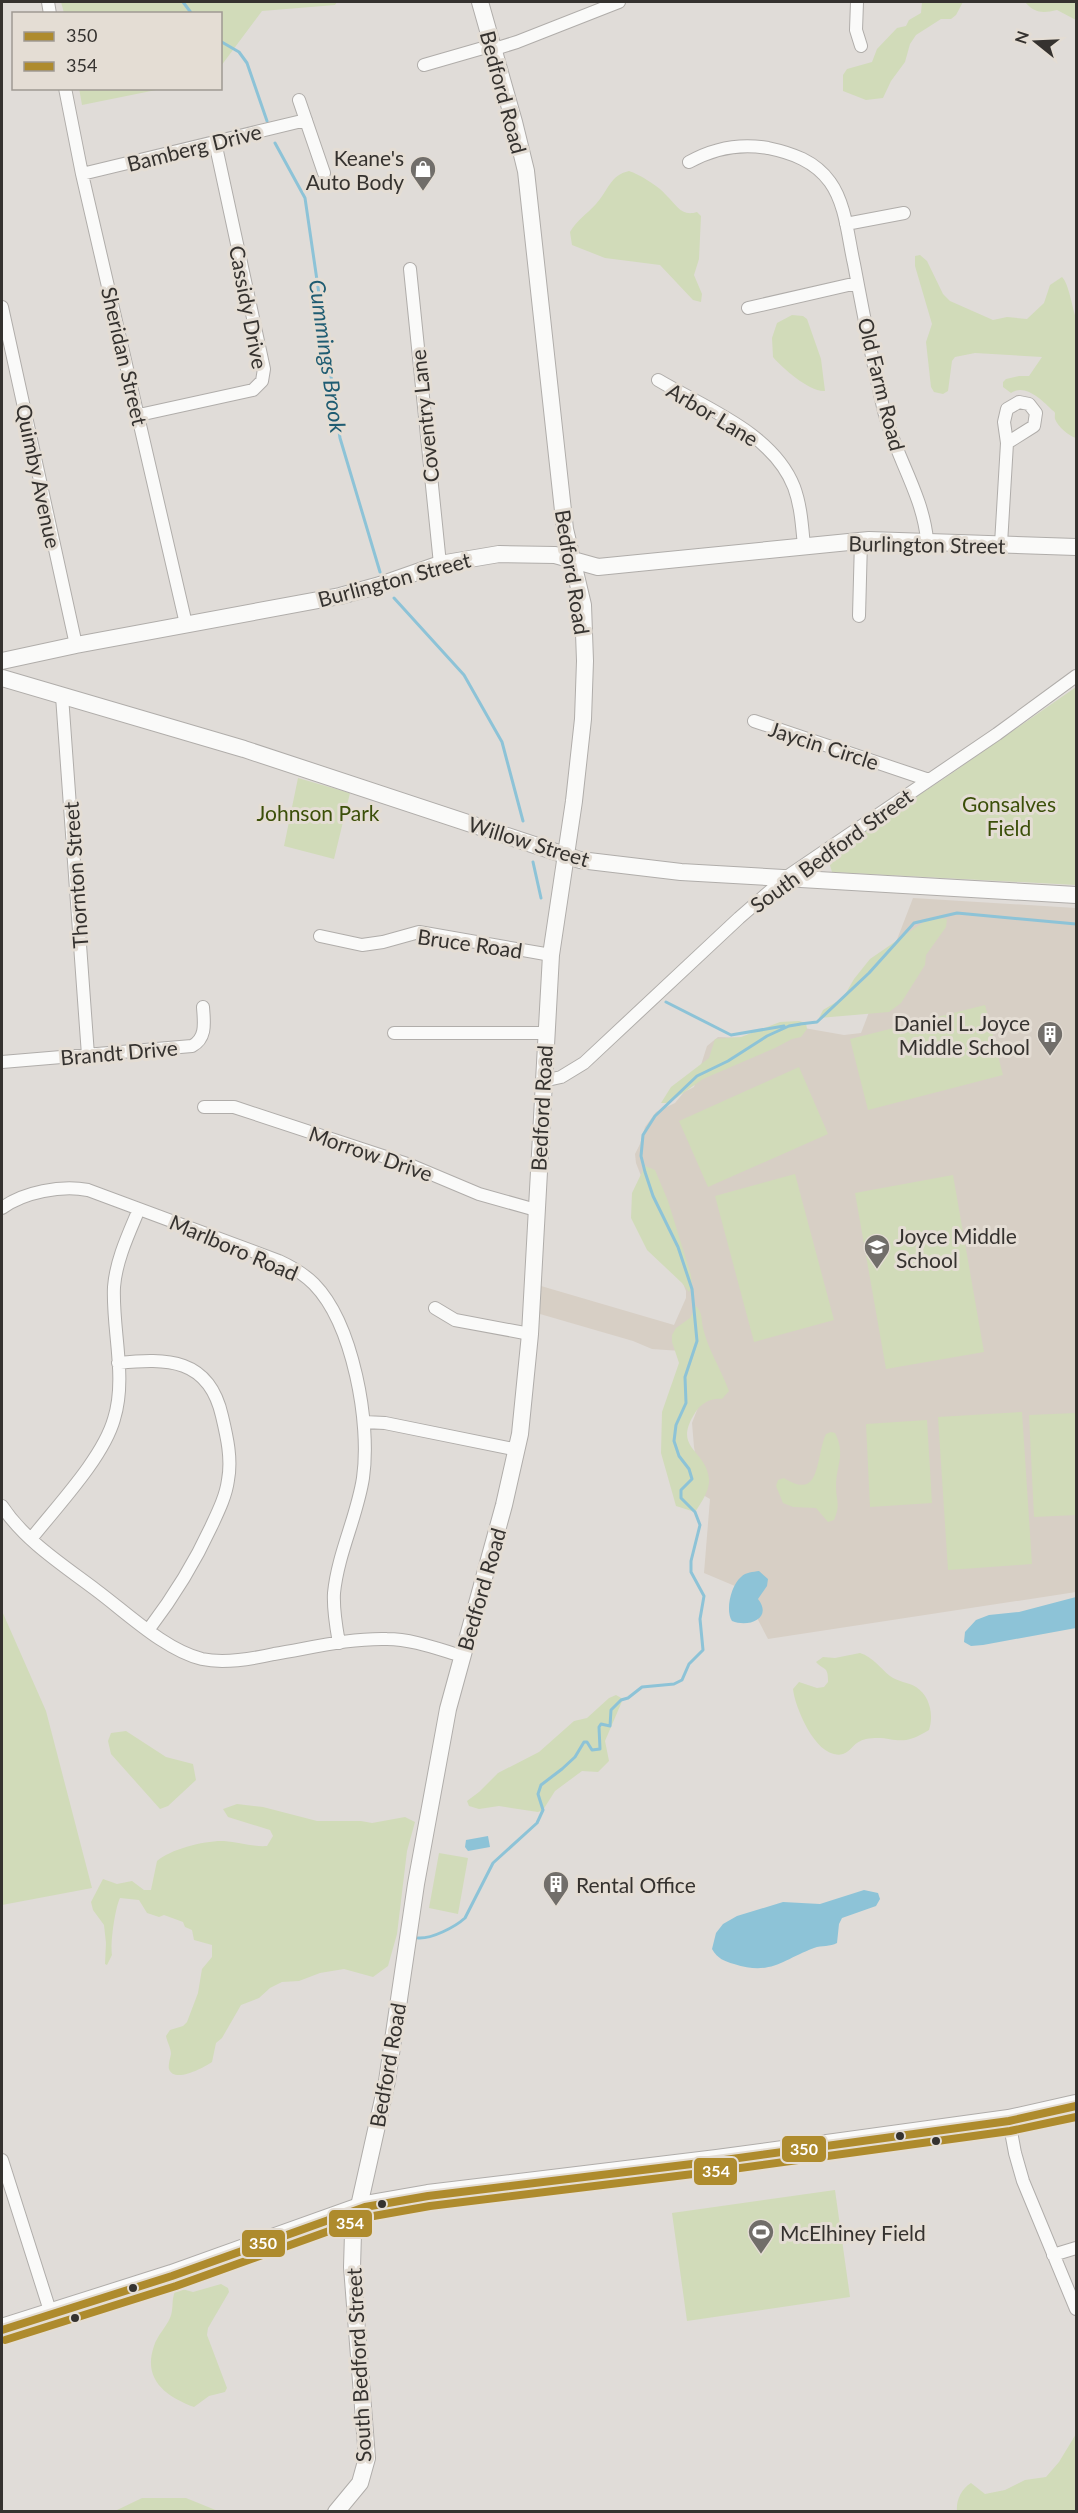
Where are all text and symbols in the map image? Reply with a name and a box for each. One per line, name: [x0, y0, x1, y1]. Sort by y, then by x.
legend: [12, 12, 222, 90]
north arrow: [1006, 12, 1066, 72]
text: 350: [66, 24, 97, 46]
street label: Bedford Road: [476, 28, 532, 156]
text: N: [1010, 28, 1032, 46]
text: 354: [66, 54, 97, 76]
street label: Bamberg Drive: [124, 118, 264, 176]
place label: Keane's Auto Body: [306, 145, 404, 194]
shop icon: Keane's Auto Body: [408, 154, 438, 192]
street label: Cassidy Drive: [225, 243, 273, 371]
water label: Cummings Brook: [304, 278, 352, 435]
street label: Sheridan Street: [97, 284, 153, 428]
street label: Old Farm Road: [853, 315, 911, 453]
street label: Coventry Lane: [405, 348, 443, 484]
street label: Arbor Lane: [663, 377, 763, 451]
street label: Quimby Avenue: [12, 402, 66, 550]
street label: Bedford Road: [551, 508, 595, 636]
street label: Burlington Street: [848, 530, 1006, 558]
street label: Burlington Street: [315, 546, 474, 611]
street label: Jaycin Circle: [766, 716, 882, 774]
street label: South Bedford Street: [745, 782, 917, 917]
park label: Gonsalves Field: [962, 791, 1056, 840]
street label: Thornton Street: [57, 800, 93, 949]
park label: Johnson Park: [257, 800, 380, 825]
street label: Willow Street: [466, 811, 593, 871]
street label: Bruce Road: [416, 923, 524, 963]
place label: Daniel L. Joyce Middle School: [894, 1010, 1030, 1059]
building icon: Daniel L. Joyce Middle School: [1035, 1019, 1065, 1057]
street label: Brandt Drive: [59, 1034, 179, 1070]
street label: Bedford Road: [525, 1044, 557, 1172]
street label: Morrow Drive: [306, 1120, 436, 1186]
street label: Marlboro Road: [166, 1209, 302, 1285]
place label: Joyce Middle School: [896, 1223, 1017, 1272]
school or university icon: Joyce Middle School: [862, 1232, 892, 1270]
street label: Bedford Road: [452, 1525, 510, 1653]
building icon: Rental Office: [541, 1869, 571, 1907]
place label: Rental Office: [576, 1872, 696, 1897]
street label: Bedford Road: [364, 2001, 410, 2129]
unlabelled marker: [894, 2130, 906, 2142]
line badge: 350: [781, 2135, 827, 2163]
unlabelled marker: [930, 2135, 942, 2147]
text: 350: [790, 2139, 818, 2158]
line badge: 354: [693, 2157, 738, 2186]
text: 354: [702, 2161, 730, 2180]
unlabelled marker: [376, 2198, 388, 2210]
line badge: 354: [328, 2209, 373, 2238]
text: 354: [336, 2213, 364, 2232]
sports icon: McElhiney Field: [746, 2217, 776, 2255]
place label: McElhiney Field: [780, 2220, 926, 2245]
line badge: 350: [241, 2229, 286, 2258]
text: 350: [249, 2233, 277, 2252]
street label: South Bedford Street: [340, 2267, 376, 2463]
unlabelled marker: [127, 2282, 139, 2294]
unlabelled marker: [69, 2312, 81, 2324]

